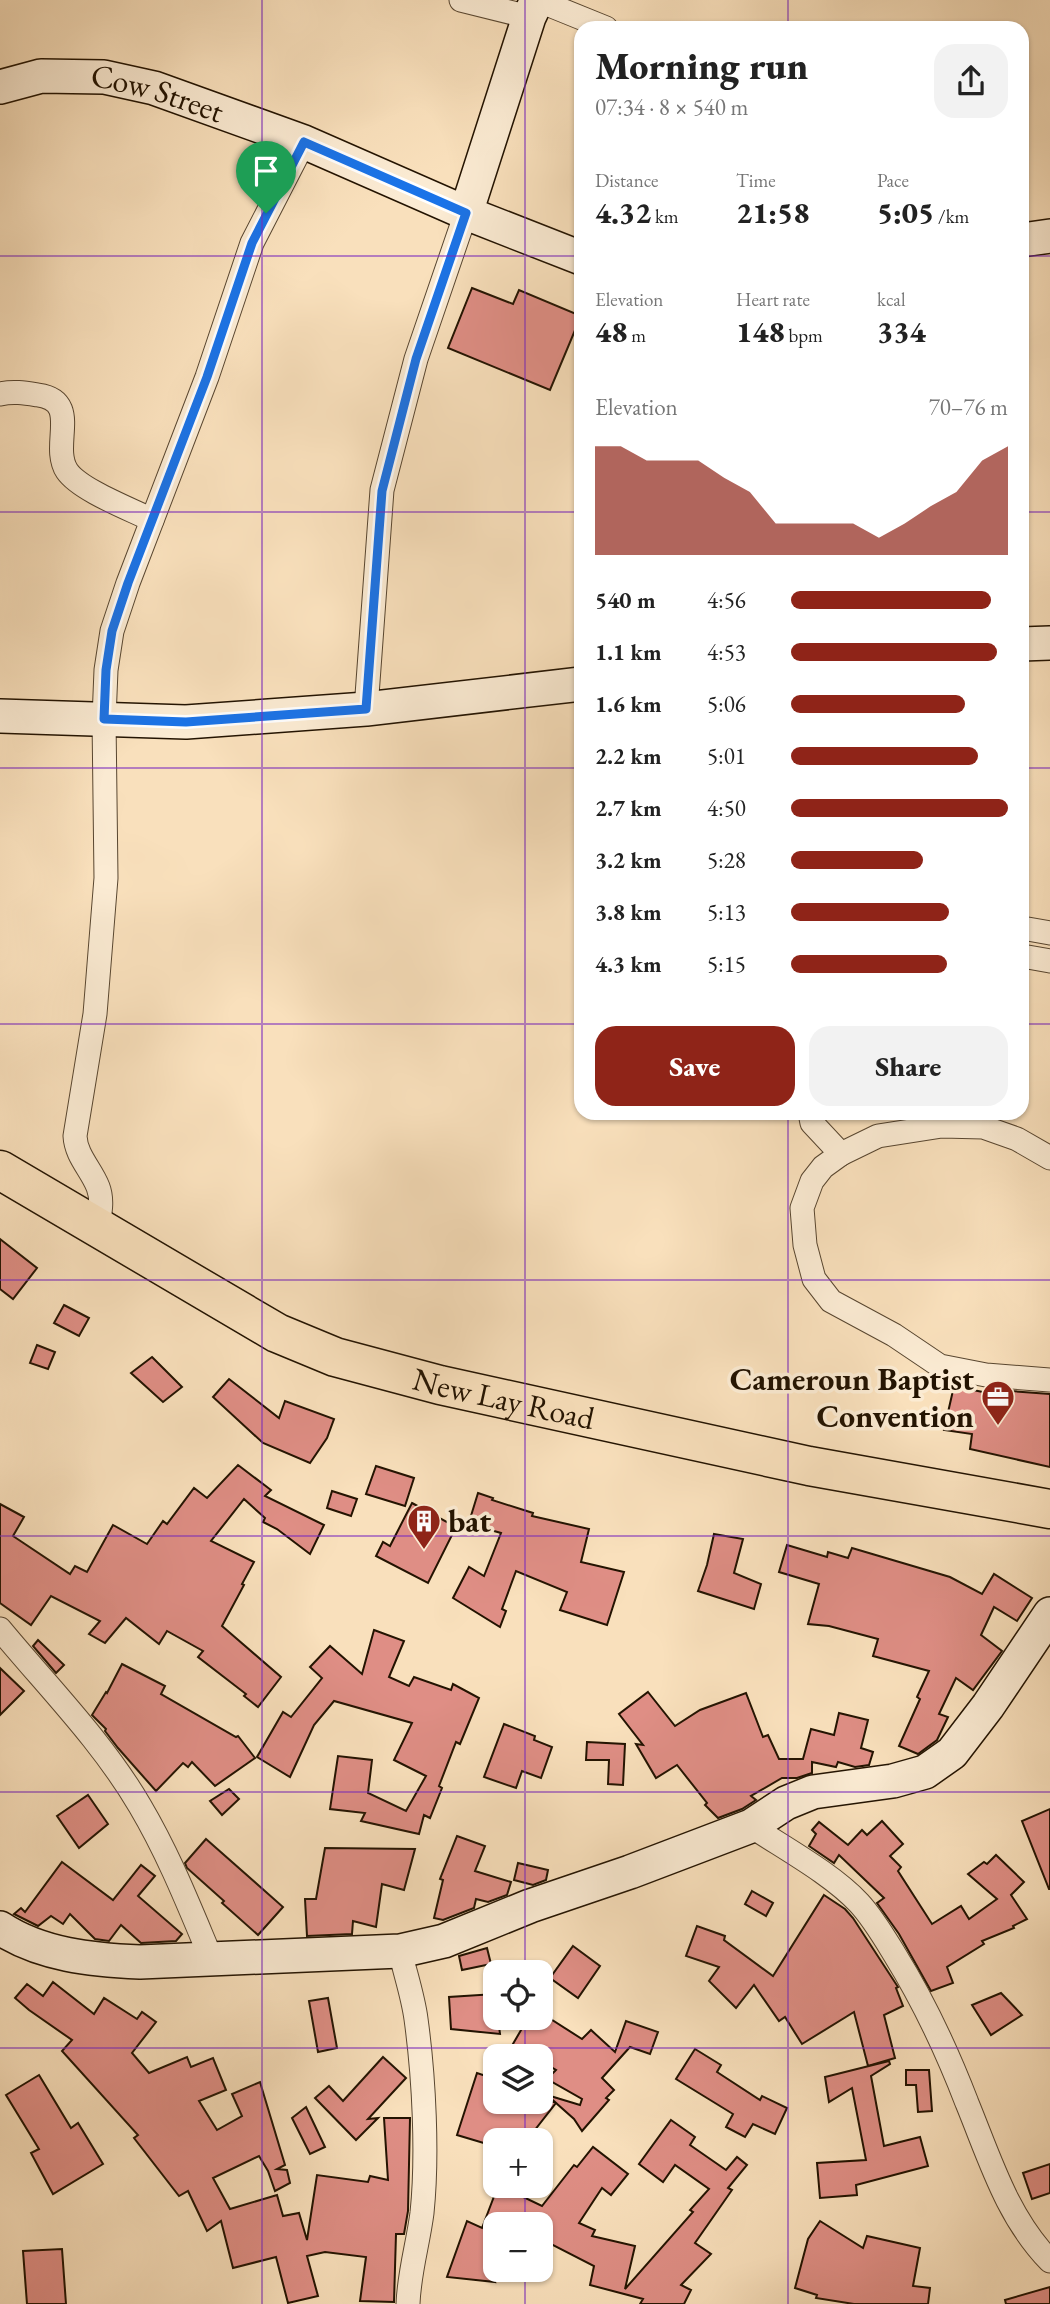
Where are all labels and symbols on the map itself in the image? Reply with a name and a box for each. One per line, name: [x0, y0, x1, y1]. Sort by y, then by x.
street label: Cow Street: [91, 56, 230, 132]
pin: [236, 141, 296, 213]
street label: New Lay Road: [408, 1358, 599, 1439]
place label: Cameroun Baptist Convention: [730, 1358, 974, 1437]
office icon: Cameroun Baptist Convention: [979, 1378, 1017, 1427]
place label: bat: [448, 1500, 491, 1542]
building icon: bat: [405, 1502, 443, 1551]

